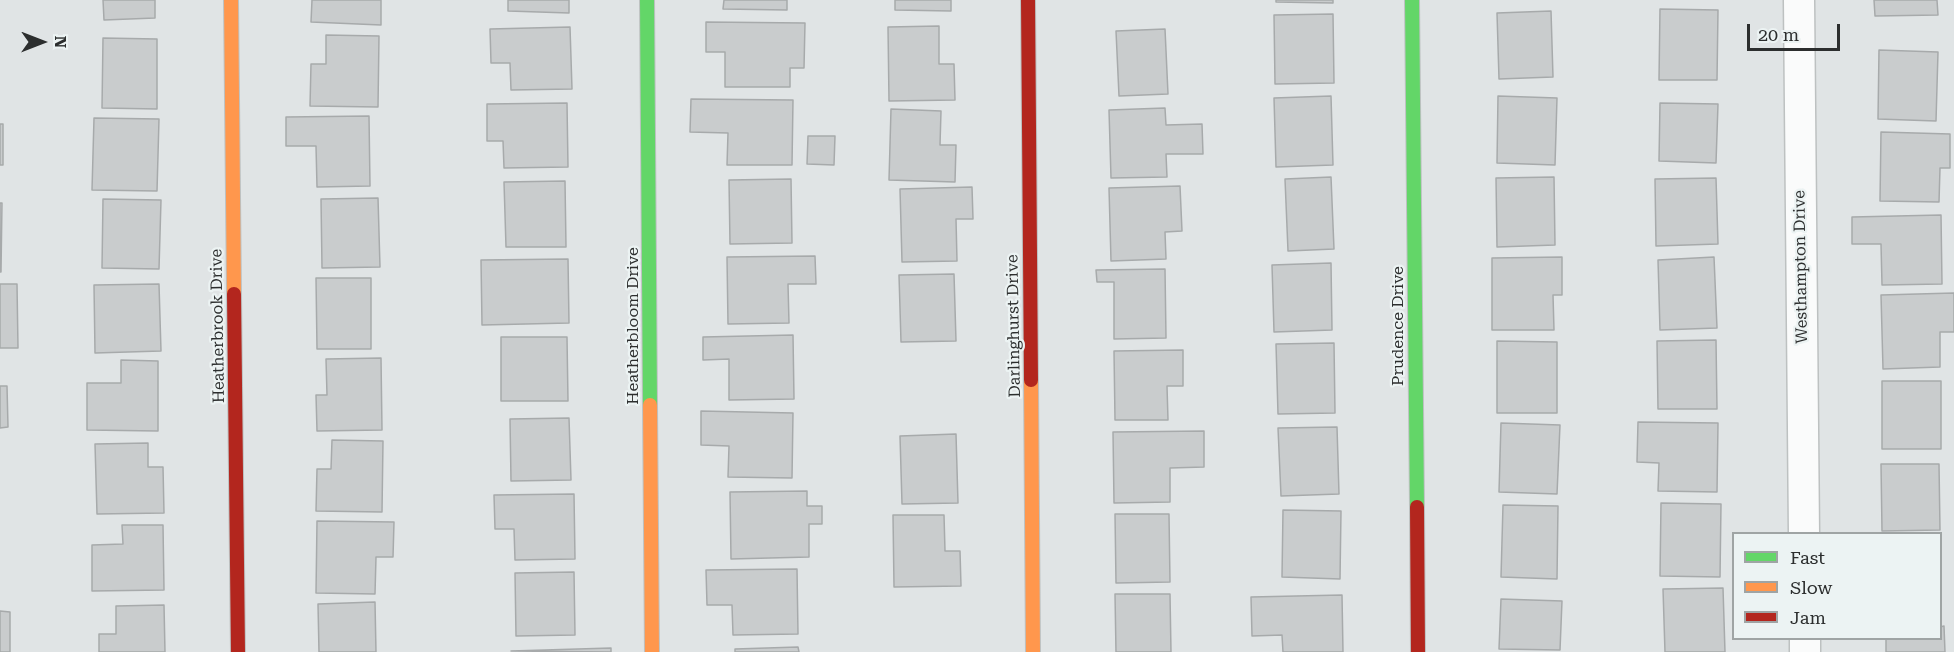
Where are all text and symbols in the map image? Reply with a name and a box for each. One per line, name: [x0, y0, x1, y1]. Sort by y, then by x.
north arrow: [12, 12, 72, 72]
scale bar: [1750, 12, 1843, 50]
text: 20 m: [1758, 24, 1799, 45]
text: N: [51, 36, 70, 48]
street label: Westhampton Drive: [1790, 190, 1812, 344]
street label: Heatherbloom Drive: [623, 247, 643, 405]
street label: Heatherbrook Drive: [207, 249, 229, 403]
street label: Darlinghurst Drive: [1003, 254, 1025, 398]
street label: Prudence Drive: [1388, 266, 1408, 386]
legend: [1732, 532, 1942, 640]
text: Fast: [1790, 547, 1825, 568]
text: Slow: [1790, 577, 1832, 598]
text: Jam: [1790, 607, 1826, 628]

